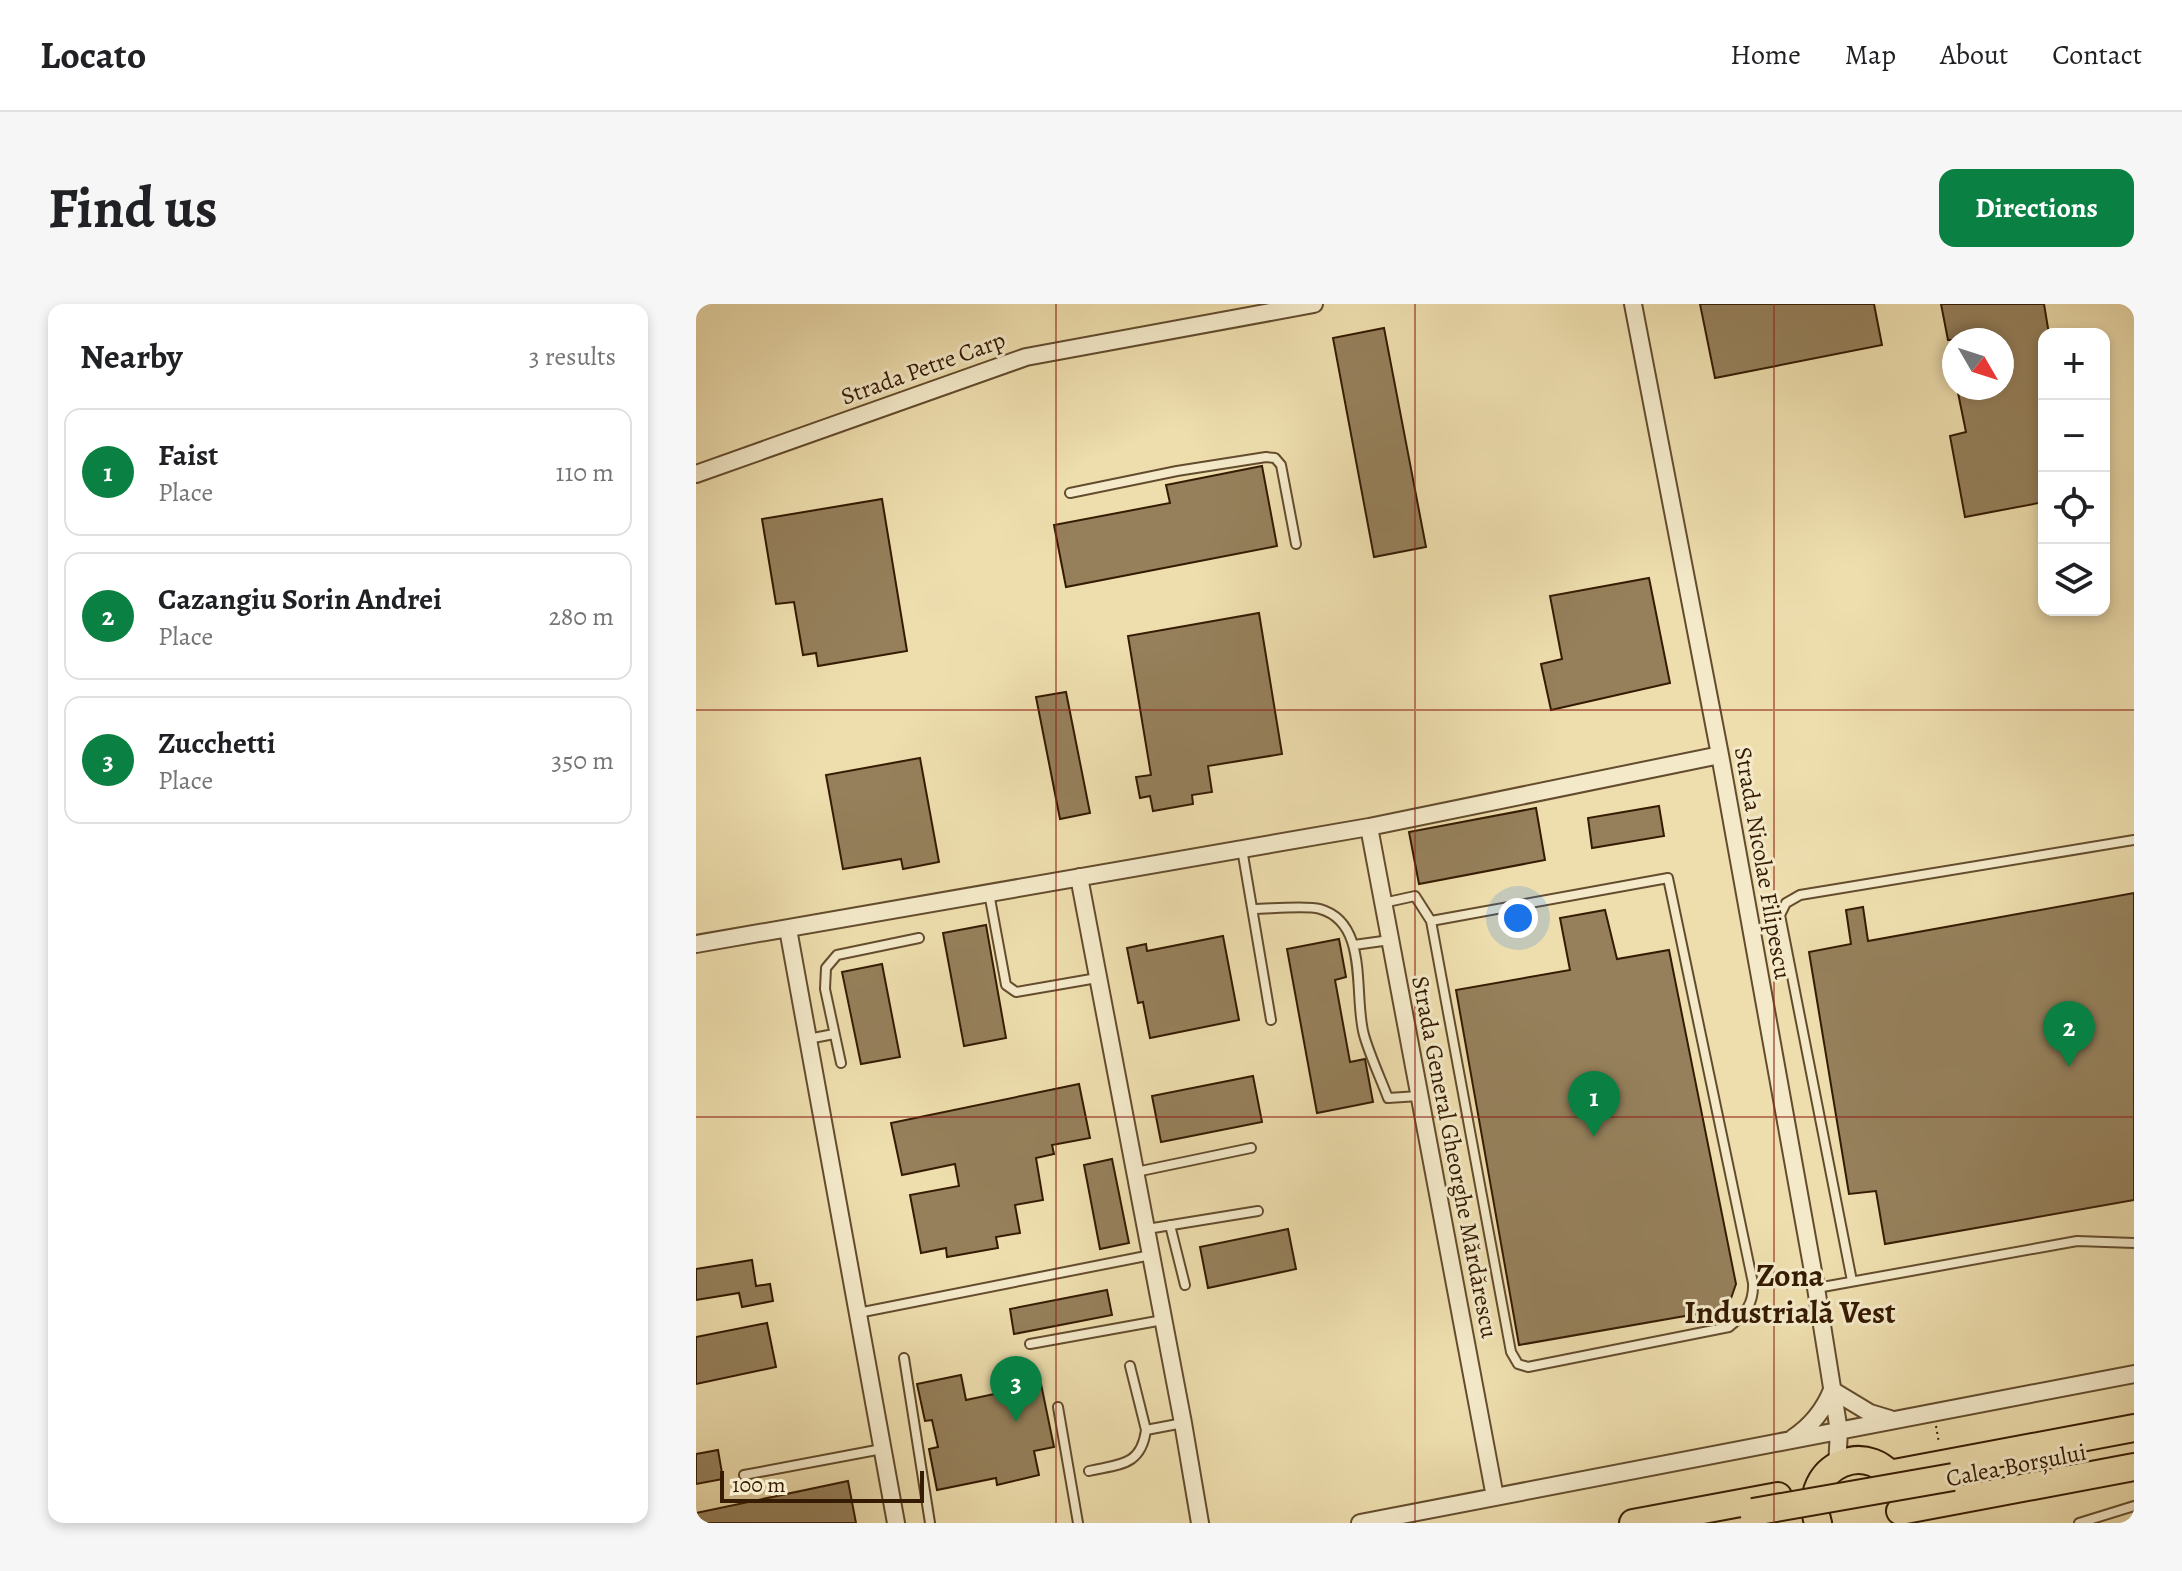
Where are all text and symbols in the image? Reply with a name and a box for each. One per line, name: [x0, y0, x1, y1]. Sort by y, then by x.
text: Locato: [40, 29, 146, 81]
text: Home: [1730, 36, 1801, 74]
text: Map: [1845, 36, 1896, 74]
text: About: [1940, 36, 2008, 74]
text: Contact: [2052, 36, 2142, 74]
button: Directions: [1939, 169, 2134, 247]
text: Find us: [48, 170, 218, 246]
street label: Strada Petre Carp: [836, 323, 1010, 413]
north arrow: [1942, 328, 2014, 400]
map controls: [2038, 328, 2110, 616]
button: +: [2038, 328, 2110, 400]
text: Nearby: [80, 333, 183, 380]
text: 3 results: [529, 339, 616, 374]
button: −: [2038, 400, 2110, 472]
text: Faist: [158, 435, 218, 475]
text: 1: [103, 455, 113, 490]
text: 110 m: [556, 455, 614, 490]
button: locate: [2038, 472, 2110, 544]
text: Place: [158, 475, 213, 510]
button: layers: [2038, 544, 2110, 616]
text: Cazangiu Sorin Andrei: [158, 579, 442, 619]
text: 2: [102, 599, 114, 634]
text: 280 m: [548, 599, 614, 634]
text: Place: [158, 619, 213, 654]
text: Zucchetti: [158, 723, 276, 763]
text: 3: [102, 743, 114, 778]
text: 350 m: [551, 743, 614, 778]
street label: Strada Nicolae Filipescu: [1727, 744, 1799, 982]
text: Place: [158, 763, 213, 798]
your location: [1498, 898, 1538, 938]
street label: Strada General Gheorghe Mărdărescu: [1404, 973, 1506, 1341]
pin: 2: [2043, 1001, 2095, 1067]
pin: 1: [1568, 1071, 1620, 1137]
district label: Zona Industrială Vest: [1684, 1253, 1896, 1334]
pin: 3: [990, 1356, 1042, 1422]
street label: Calea Borșului: [1943, 1436, 2089, 1494]
scale bar: [720, 1467, 924, 1503]
text: 100 m: [732, 1470, 786, 1500]

